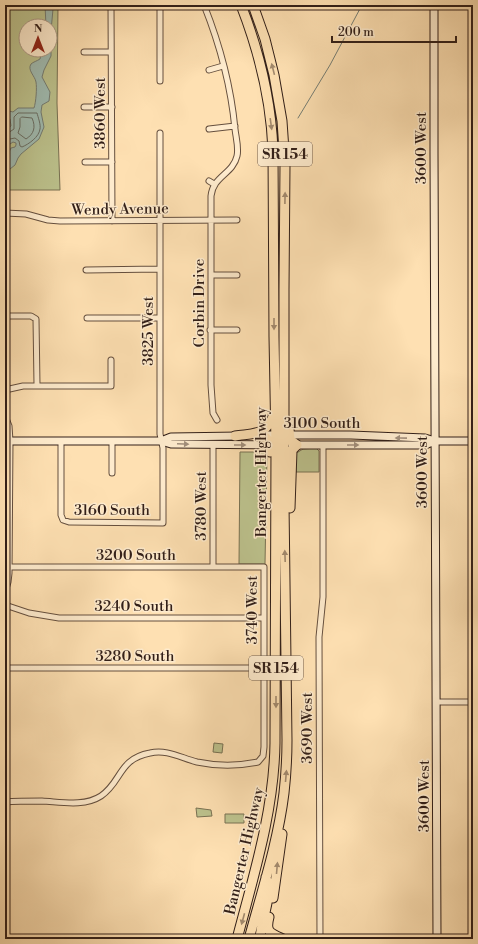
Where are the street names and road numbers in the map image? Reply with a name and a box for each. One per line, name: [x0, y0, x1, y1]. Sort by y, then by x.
street label: 3860 West: [91, 76, 110, 149]
street label: 3600 West: [412, 111, 431, 184]
road number: SR 154: [258, 142, 312, 166]
street label: Wendy Avenue: [70, 199, 169, 220]
street label: Corbin Drive: [190, 259, 209, 347]
street label: 3825 West: [139, 296, 158, 366]
street label: Bangerter Highway: [252, 406, 271, 538]
street label: 3100 South: [284, 414, 361, 433]
street label: 3600 West: [413, 435, 432, 508]
street label: 3780 West: [192, 470, 211, 541]
street label: 3160 South: [74, 501, 150, 520]
street label: 3200 South: [96, 546, 176, 565]
street label: 3740 West: [243, 575, 262, 644]
street label: 3240 South: [95, 597, 174, 616]
street label: 3280 South: [95, 647, 175, 666]
road number: SR 154: [249, 656, 303, 680]
street label: 3690 West: [298, 691, 317, 764]
street label: 3600 West: [415, 759, 434, 832]
street label: Bangerter Highway: [220, 785, 269, 918]

